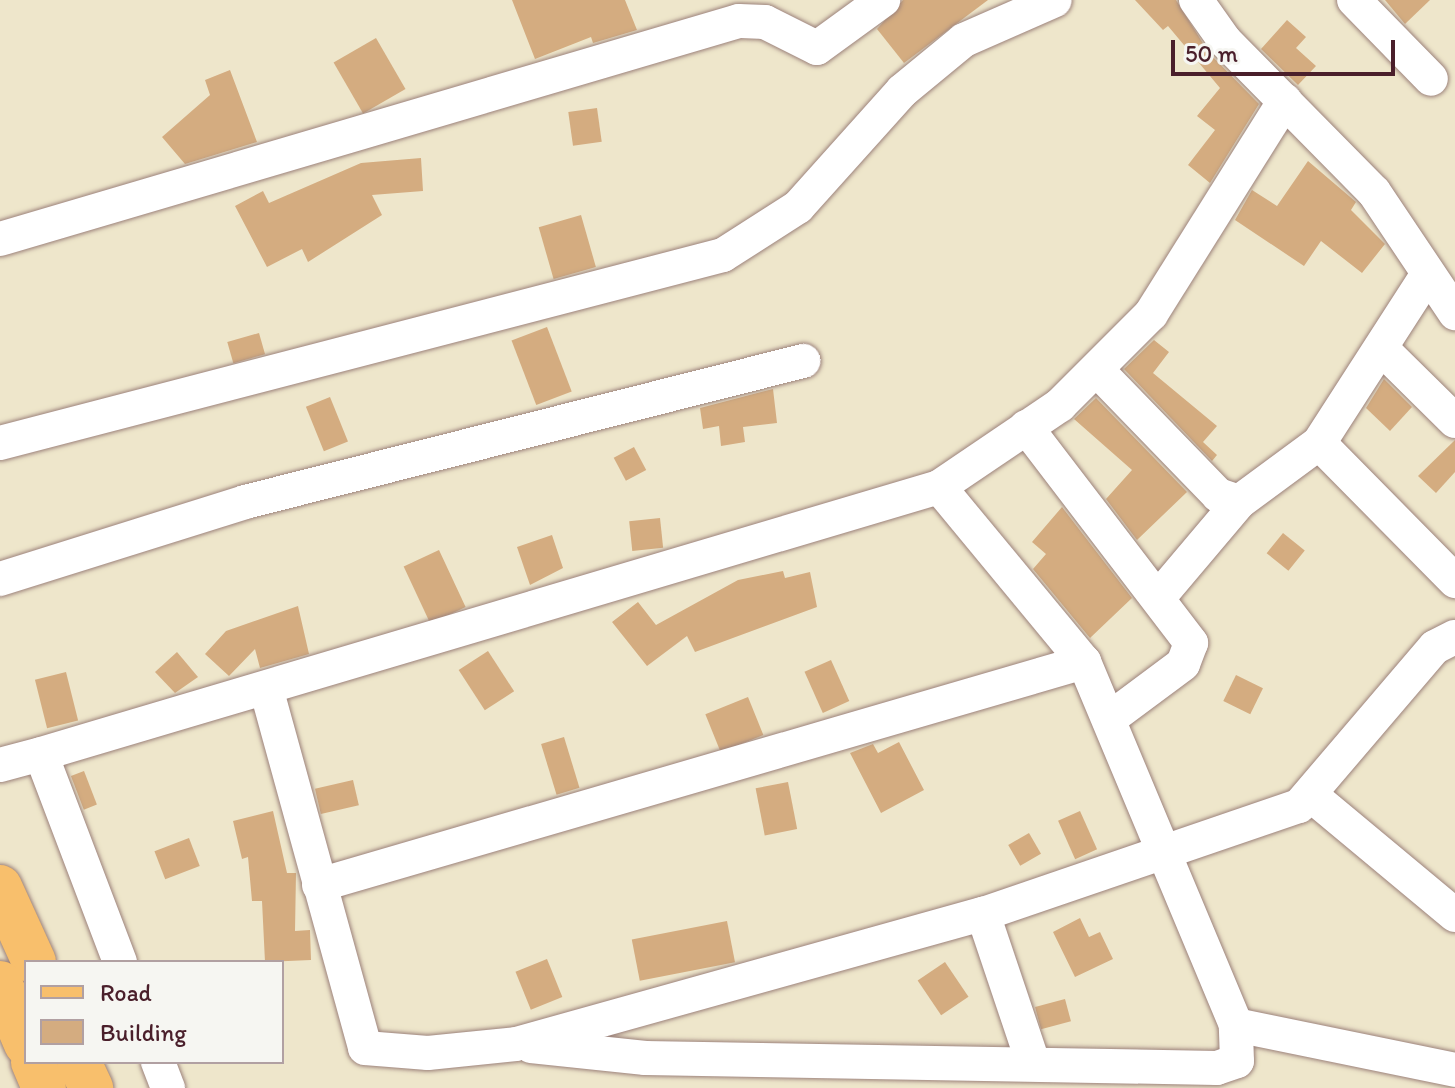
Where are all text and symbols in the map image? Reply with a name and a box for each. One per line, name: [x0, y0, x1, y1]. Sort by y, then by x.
scale bar: [1175, 24, 1399, 74]
text: 50 m: [1185, 39, 1238, 68]
legend: [24, 960, 284, 1064]
text: Road: [100, 978, 152, 1007]
text: Building: [100, 1018, 187, 1047]

